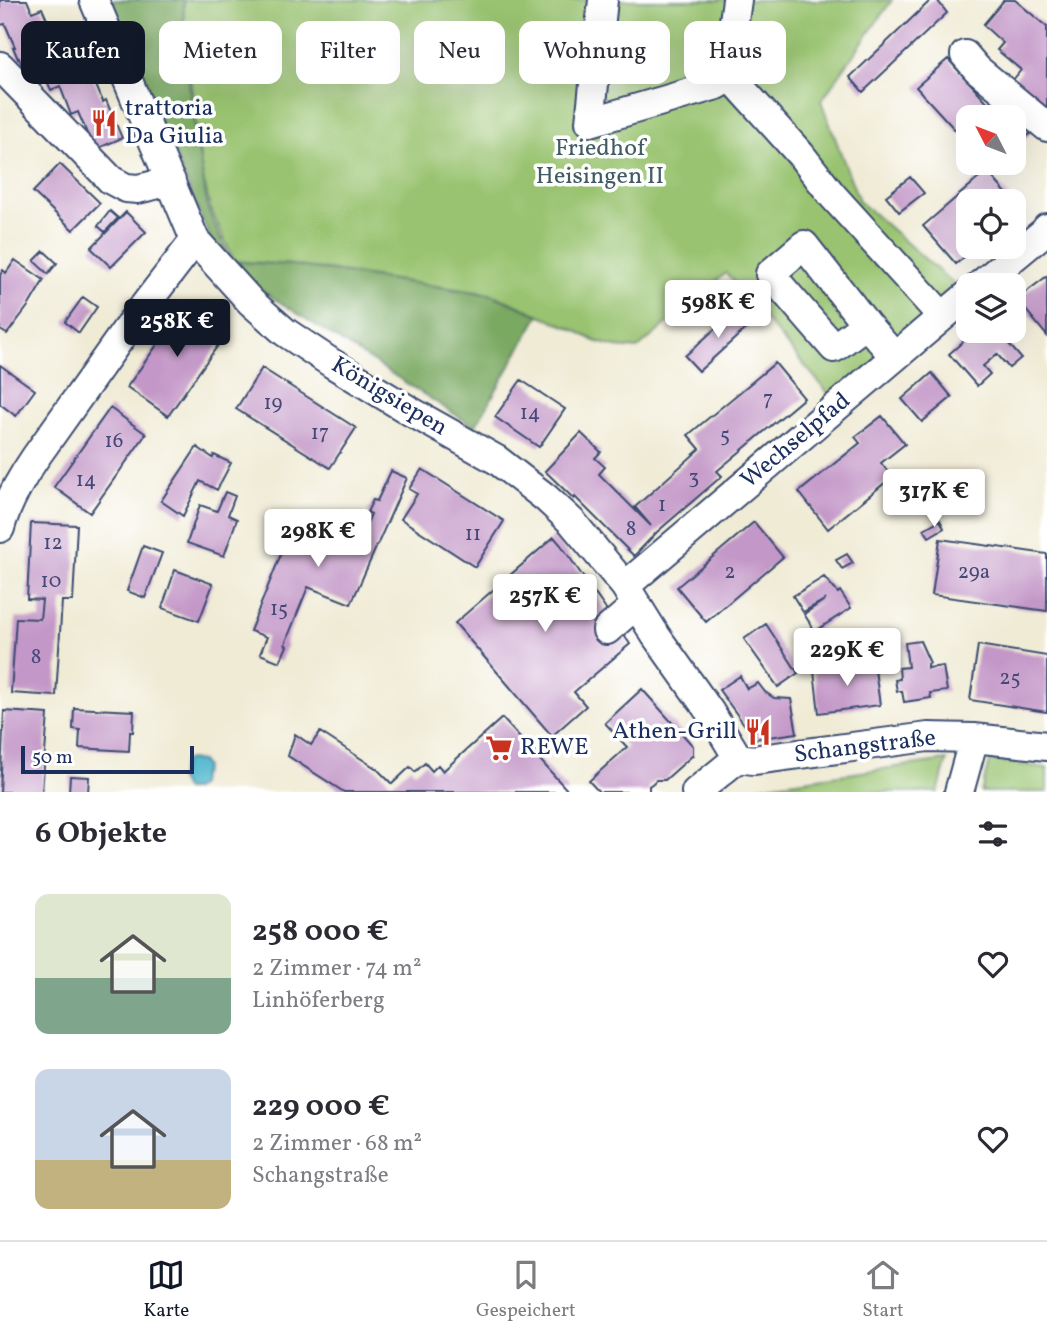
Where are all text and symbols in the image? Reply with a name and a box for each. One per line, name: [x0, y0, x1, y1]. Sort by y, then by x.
chip: Kaufen: [21, 21, 145, 84]
chip: Mieten: [159, 21, 282, 84]
chip: Filter: [296, 21, 400, 84]
chip: Neu: [414, 21, 505, 84]
chip: Wohnung: [519, 21, 670, 84]
chip: Haus: [684, 21, 786, 84]
place label: trattoria Da Giulia: [125, 92, 224, 154]
north arrow: [956, 105, 1026, 175]
map controls: [956, 105, 1026, 343]
restaurant icon: trattoria Da Giulia: [89, 108, 119, 138]
park label: Friedhof Heisingen II: [536, 132, 664, 194]
button: locate: [956, 189, 1026, 259]
button: layers: [956, 273, 1026, 343]
pin: 598K €: [661, 280, 775, 340]
text: 598K €: [681, 287, 755, 319]
pin: 258K €: [120, 300, 234, 359]
text: 258K €: [140, 306, 214, 338]
street label: Königsiepen: [324, 349, 454, 445]
street label: Wechselpfad: [734, 385, 858, 497]
house number: 7: [763, 385, 773, 414]
house number: 19: [263, 389, 283, 418]
house number: 14: [520, 399, 540, 428]
house number: 17: [311, 419, 329, 448]
house number: 5: [720, 421, 730, 450]
house number: 16: [105, 427, 123, 456]
house number: 3: [689, 463, 699, 492]
house number: 14: [76, 466, 96, 495]
pin: 317K €: [877, 470, 991, 529]
text: 317K €: [899, 476, 969, 508]
house number: 1: [658, 491, 666, 520]
pin: 298K €: [261, 510, 375, 569]
house number: 8: [626, 515, 636, 544]
text: 298K €: [280, 516, 356, 548]
house number: 11: [465, 520, 481, 549]
house number: 12: [43, 529, 63, 558]
house number: 2: [724, 558, 736, 587]
house number: 29a: [958, 558, 990, 587]
house number: 10: [41, 567, 61, 596]
pin: 257K €: [488, 574, 602, 634]
text: 257K €: [509, 581, 581, 613]
house number: 15: [270, 595, 288, 624]
pin: 229K €: [790, 628, 904, 688]
text: 229K €: [810, 635, 884, 667]
house number: 8: [31, 643, 41, 672]
house number: 25: [999, 664, 1021, 693]
place label: Athen-Grill: [612, 715, 737, 749]
restaurant icon: Athen-Grill: [743, 717, 773, 747]
street label: Schangstraße: [792, 721, 938, 773]
place label: REWE: [520, 731, 589, 765]
supermarket icon: REWE: [484, 733, 514, 763]
scale bar: [21, 743, 194, 775]
text: 50 m: [32, 745, 73, 771]
text: 6 Objekte: [35, 813, 167, 855]
icon: filters: [974, 815, 1012, 853]
text: 258 000 €: [252, 911, 389, 953]
icon: home: [91, 922, 175, 1006]
icon: heart: [974, 945, 1012, 983]
text: 2 Zimmer · 74 m²: [252, 953, 421, 985]
text: Linhöferberg: [252, 985, 385, 1017]
text: 229 000 €: [252, 1086, 390, 1128]
icon: home: [91, 1097, 175, 1181]
icon: heart: [974, 1120, 1012, 1158]
text: 2 Zimmer · 68 m²: [252, 1128, 422, 1160]
text: Schangstraße: [252, 1160, 389, 1192]
tab: Karte: [143, 1256, 189, 1324]
tab: Gespeichert: [476, 1256, 576, 1324]
tab: Start: [862, 1256, 904, 1324]

